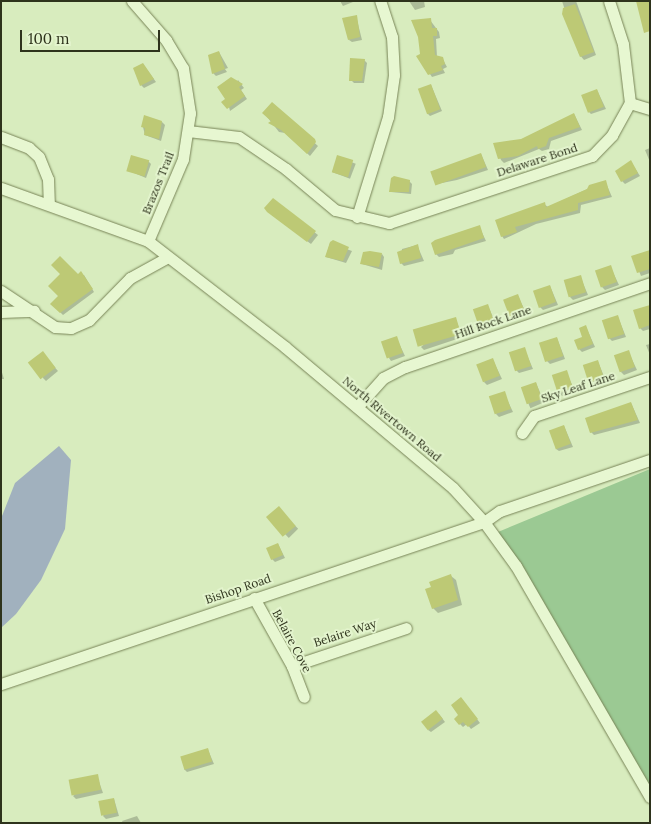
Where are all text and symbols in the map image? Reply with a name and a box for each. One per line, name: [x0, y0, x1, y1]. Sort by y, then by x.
scale bar: [22, 20, 162, 52]
text: 100 m: [28, 29, 69, 48]
street label: Delaware Bond: [495, 140, 579, 180]
street label: Brazos Trail: [139, 150, 177, 216]
street label: Hill Rock Lane: [453, 302, 533, 342]
street label: Sky Leaf Lane: [539, 368, 617, 406]
street label: North Rivertown Road: [340, 373, 444, 465]
street label: Bishop Road: [203, 571, 273, 607]
street label: Belaire Cove: [269, 607, 315, 675]
street label: Belaire Way: [312, 616, 378, 650]

